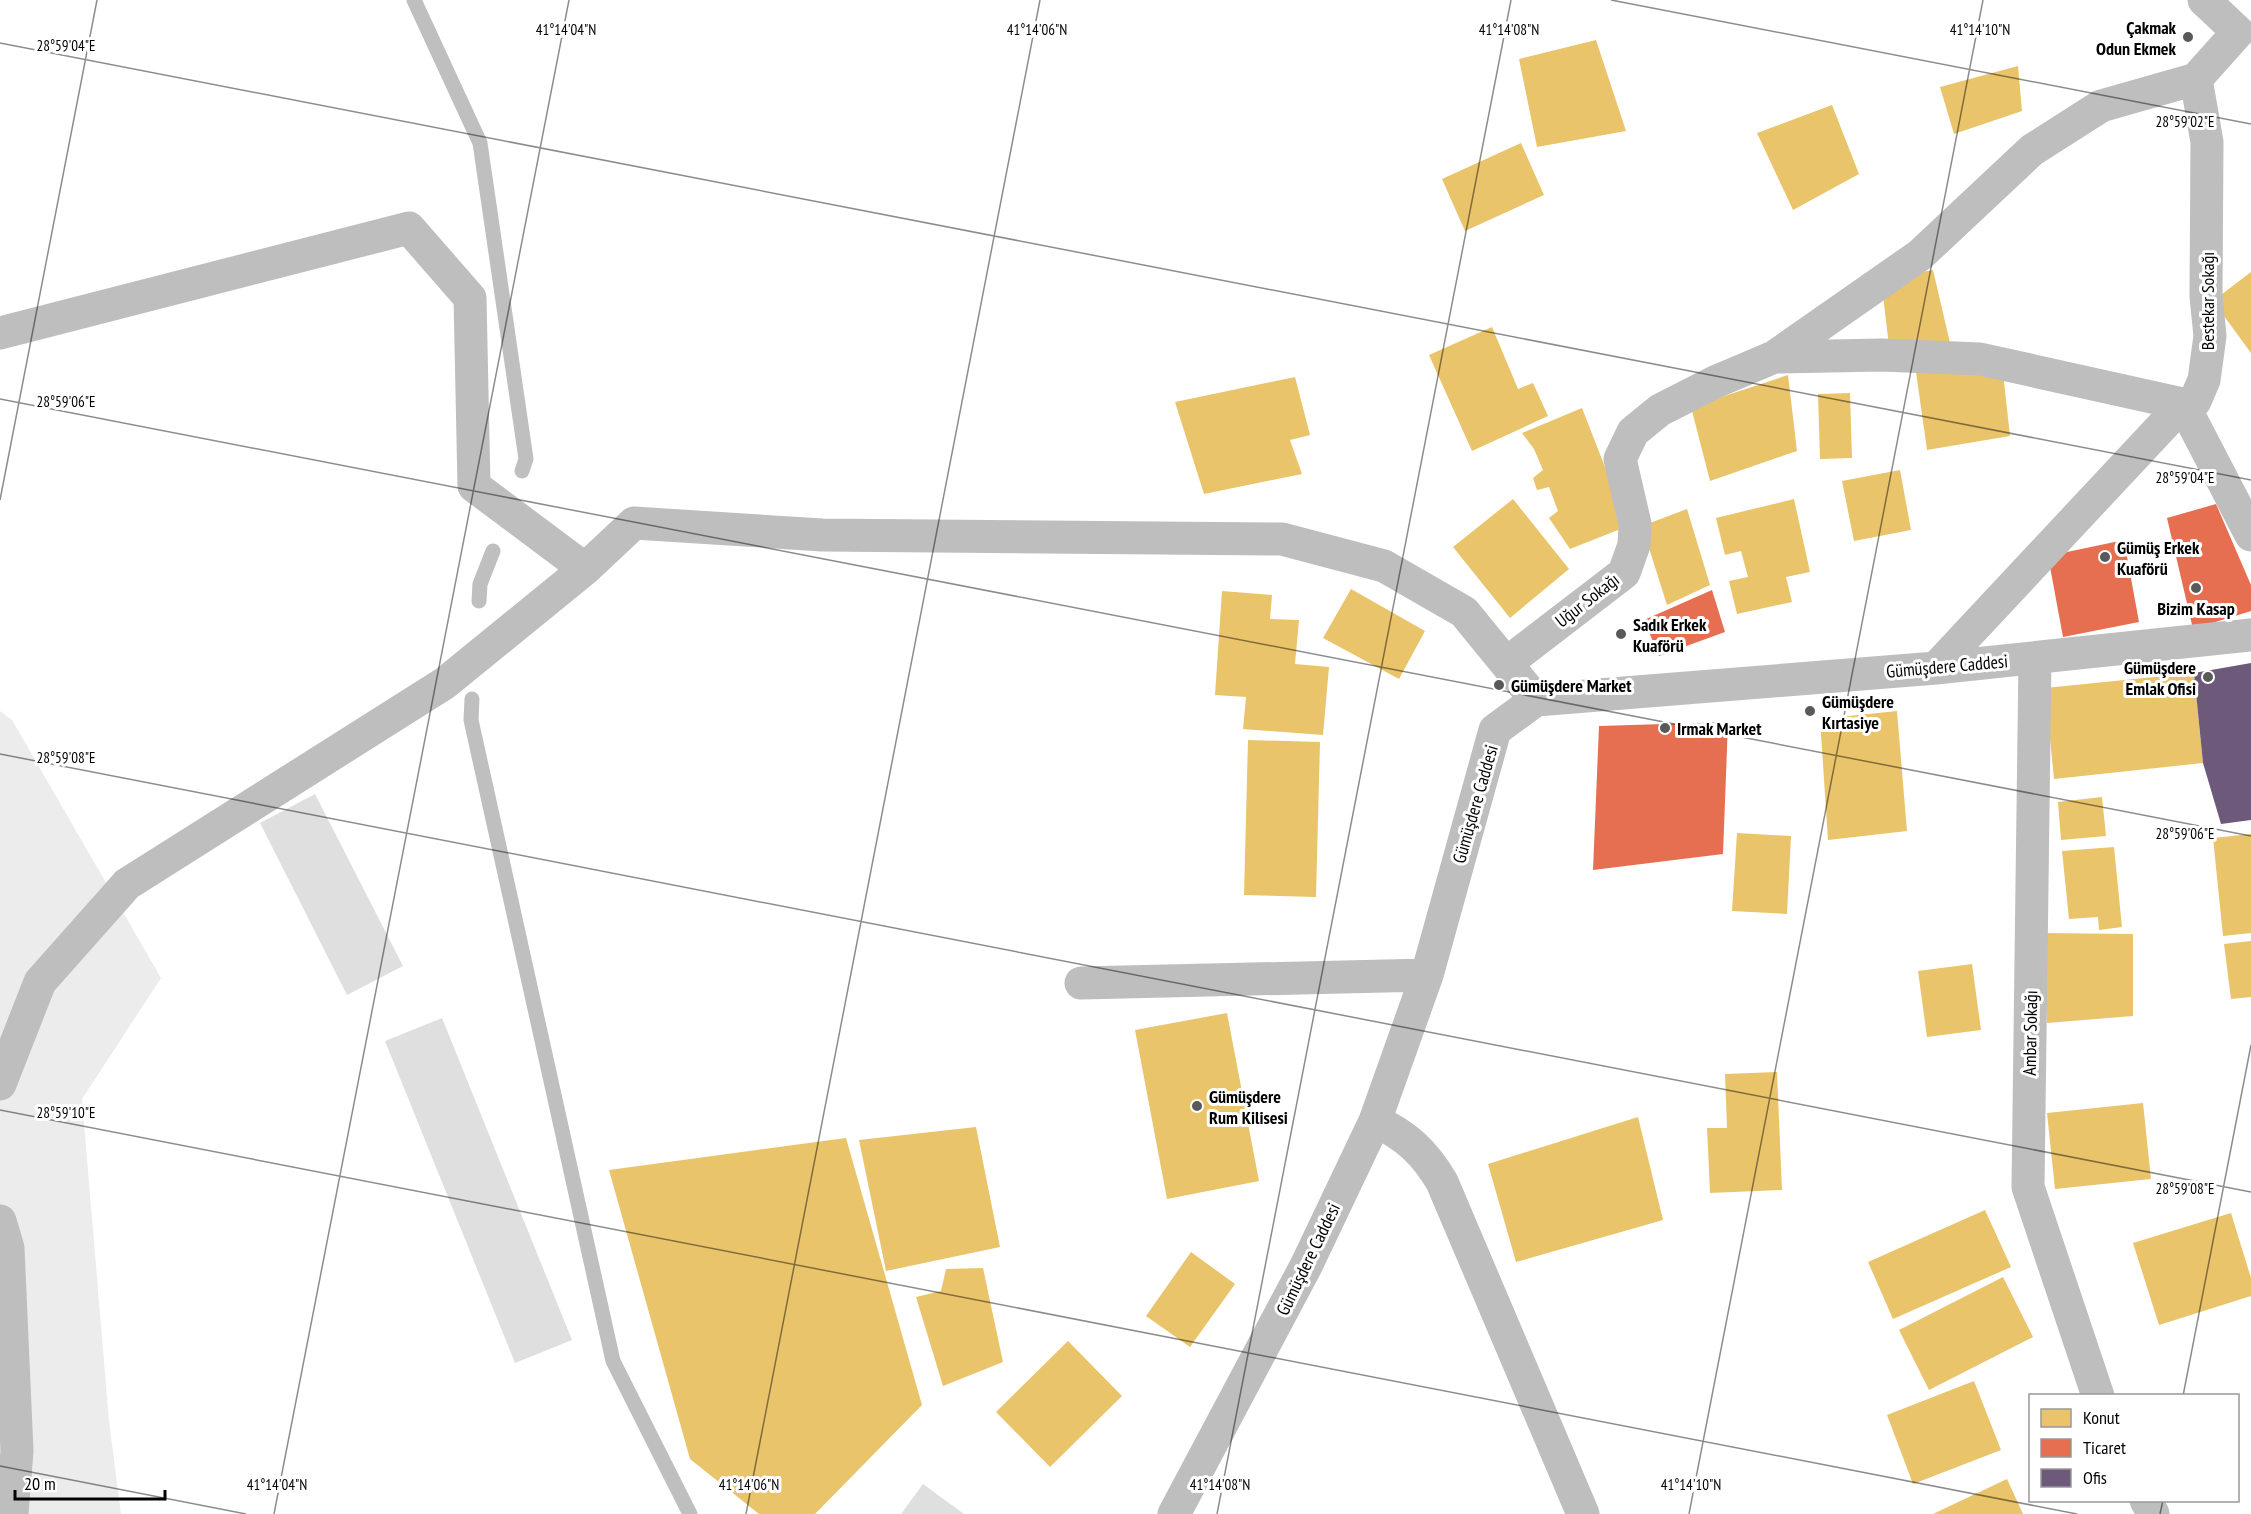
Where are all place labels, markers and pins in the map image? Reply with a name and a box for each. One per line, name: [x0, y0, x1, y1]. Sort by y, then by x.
place label: Çakmak Odun Ekmek: [2096, 16, 2177, 60]
marker: Çakmak Odun Ekmek: [2181, 30, 2195, 44]
place label: Gümüş Erkek Kuaförü: [2117, 536, 2200, 580]
marker: Gümüş Erkek Kuaförü: [2098, 550, 2112, 564]
marker: Bizim Kasap: [2189, 581, 2203, 595]
place label: Bizim Kasap: [2157, 597, 2235, 620]
place label: Sadık Erkek Kuaförü: [1633, 613, 1707, 657]
marker: Sadık Erkek Kuaförü: [1614, 627, 1628, 641]
place label: Gümüşdere Emlak Ofisi: [2124, 656, 2196, 700]
marker: Gümüşdere Emlak Ofisi: [2201, 670, 2215, 684]
place label: Gümüşdere Market: [1511, 674, 1632, 697]
marker: Gümüşdere Market: [1492, 678, 1506, 692]
place label: Gümüşdere Kırtasiye: [1822, 690, 1894, 734]
marker: Gümüşdere Kırtasiye: [1803, 704, 1817, 718]
place label: Irmak Market: [1677, 717, 1762, 740]
marker: Irmak Market: [1658, 721, 1672, 735]
place label: Gümüşdere Rum Kilisesi: [1209, 1085, 1288, 1129]
marker: Gümüşdere Rum Kilisesi: [1190, 1099, 1204, 1113]

